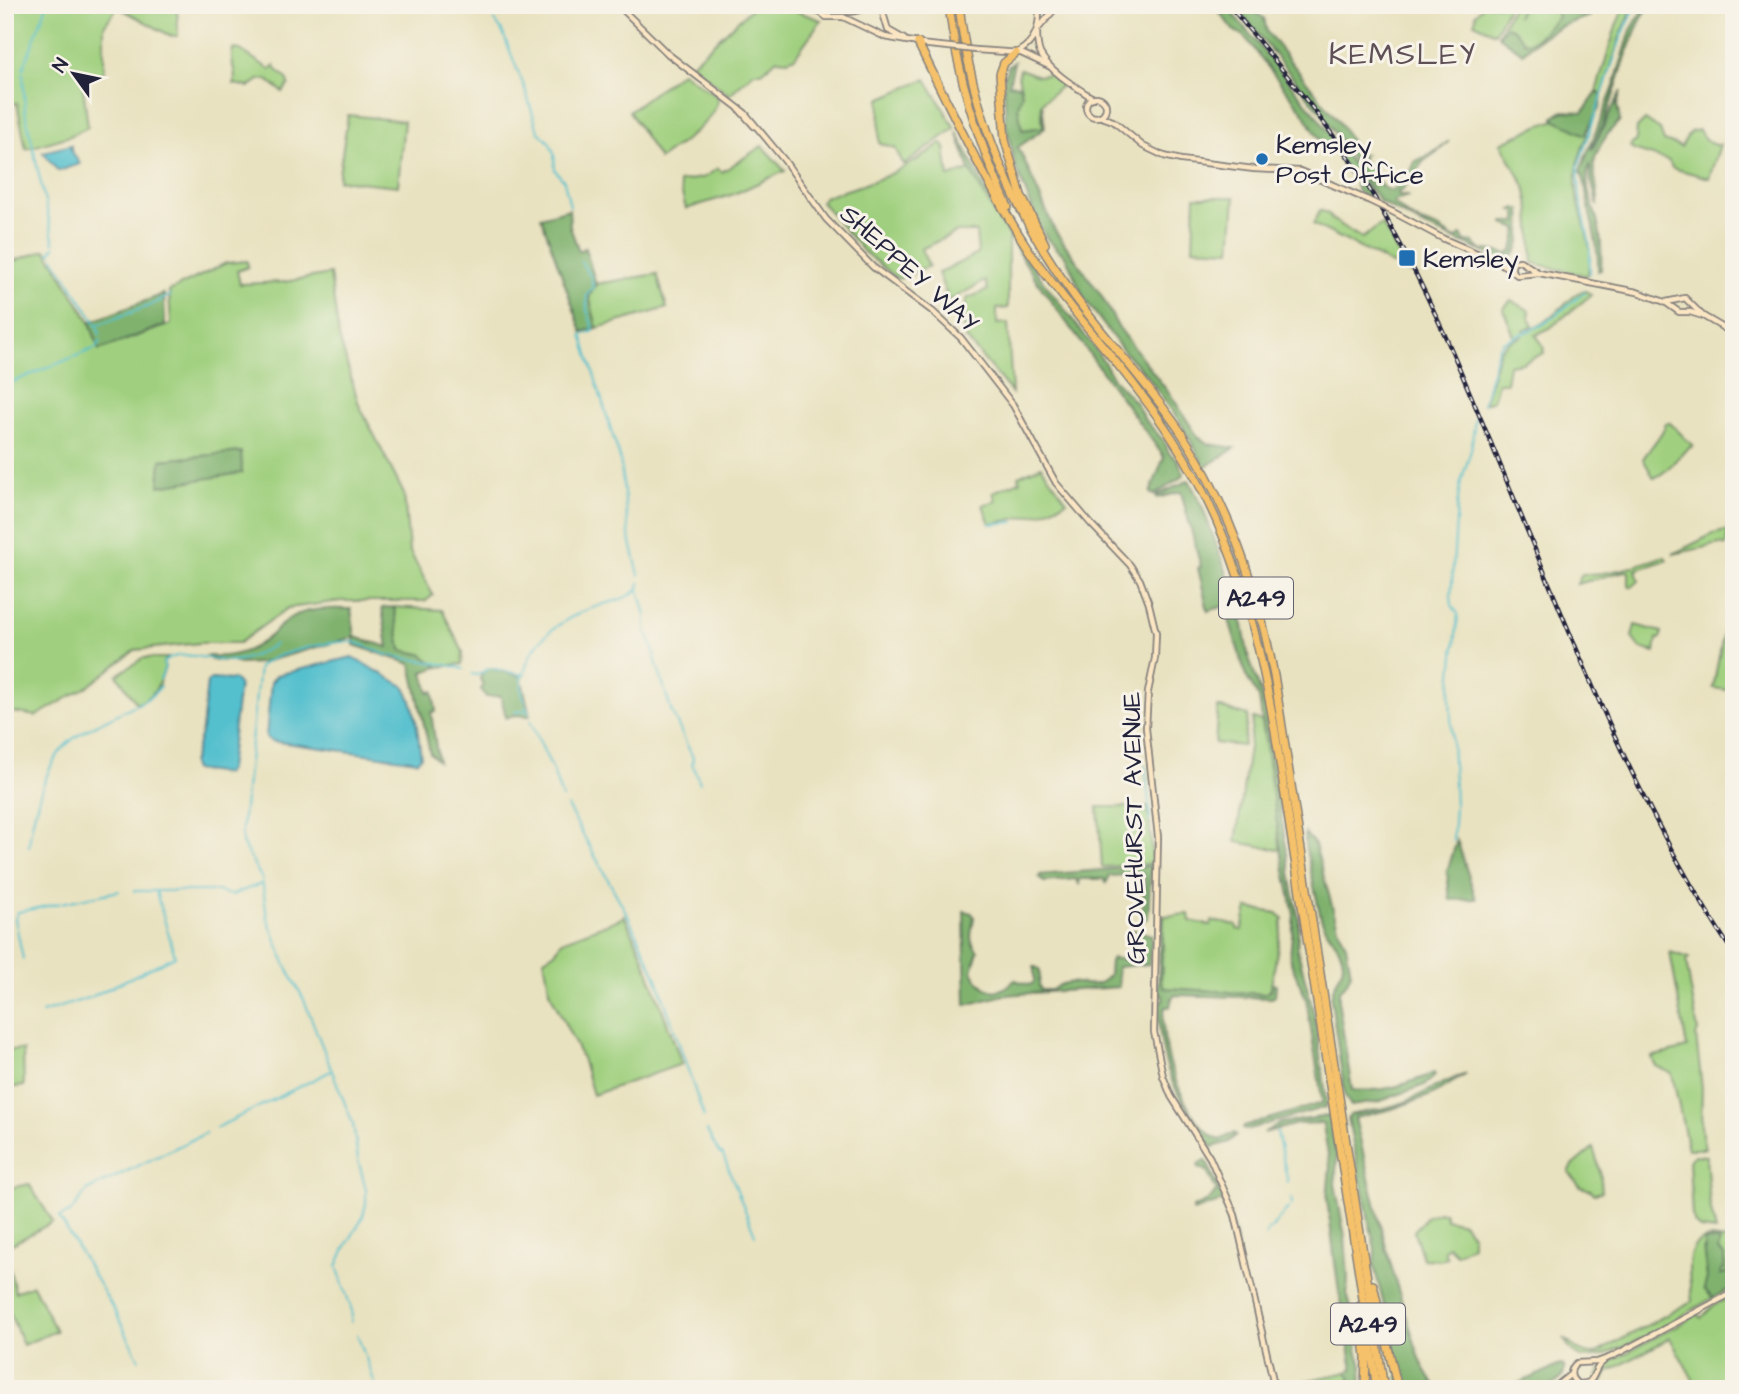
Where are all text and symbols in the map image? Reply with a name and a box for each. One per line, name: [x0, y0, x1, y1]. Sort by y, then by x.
district label: KEMSLEY: [1329, 34, 1477, 76]
north arrow: [38, 38, 108, 108]
text: N: [46, 53, 76, 78]
place label: Kemsley Post Office: [1276, 127, 1424, 193]
marker: Kemsley Post Office: [1254, 151, 1270, 167]
street label: SHEPPEY WAY: [832, 197, 987, 341]
place label: Kemsley: [1423, 241, 1519, 279]
marker: Kemsley: [1397, 248, 1417, 268]
road number: A249: [1219, 578, 1293, 618]
street label: GROVEHURST AVENUE: [1114, 691, 1154, 965]
road number: A249: [1331, 1304, 1405, 1344]

